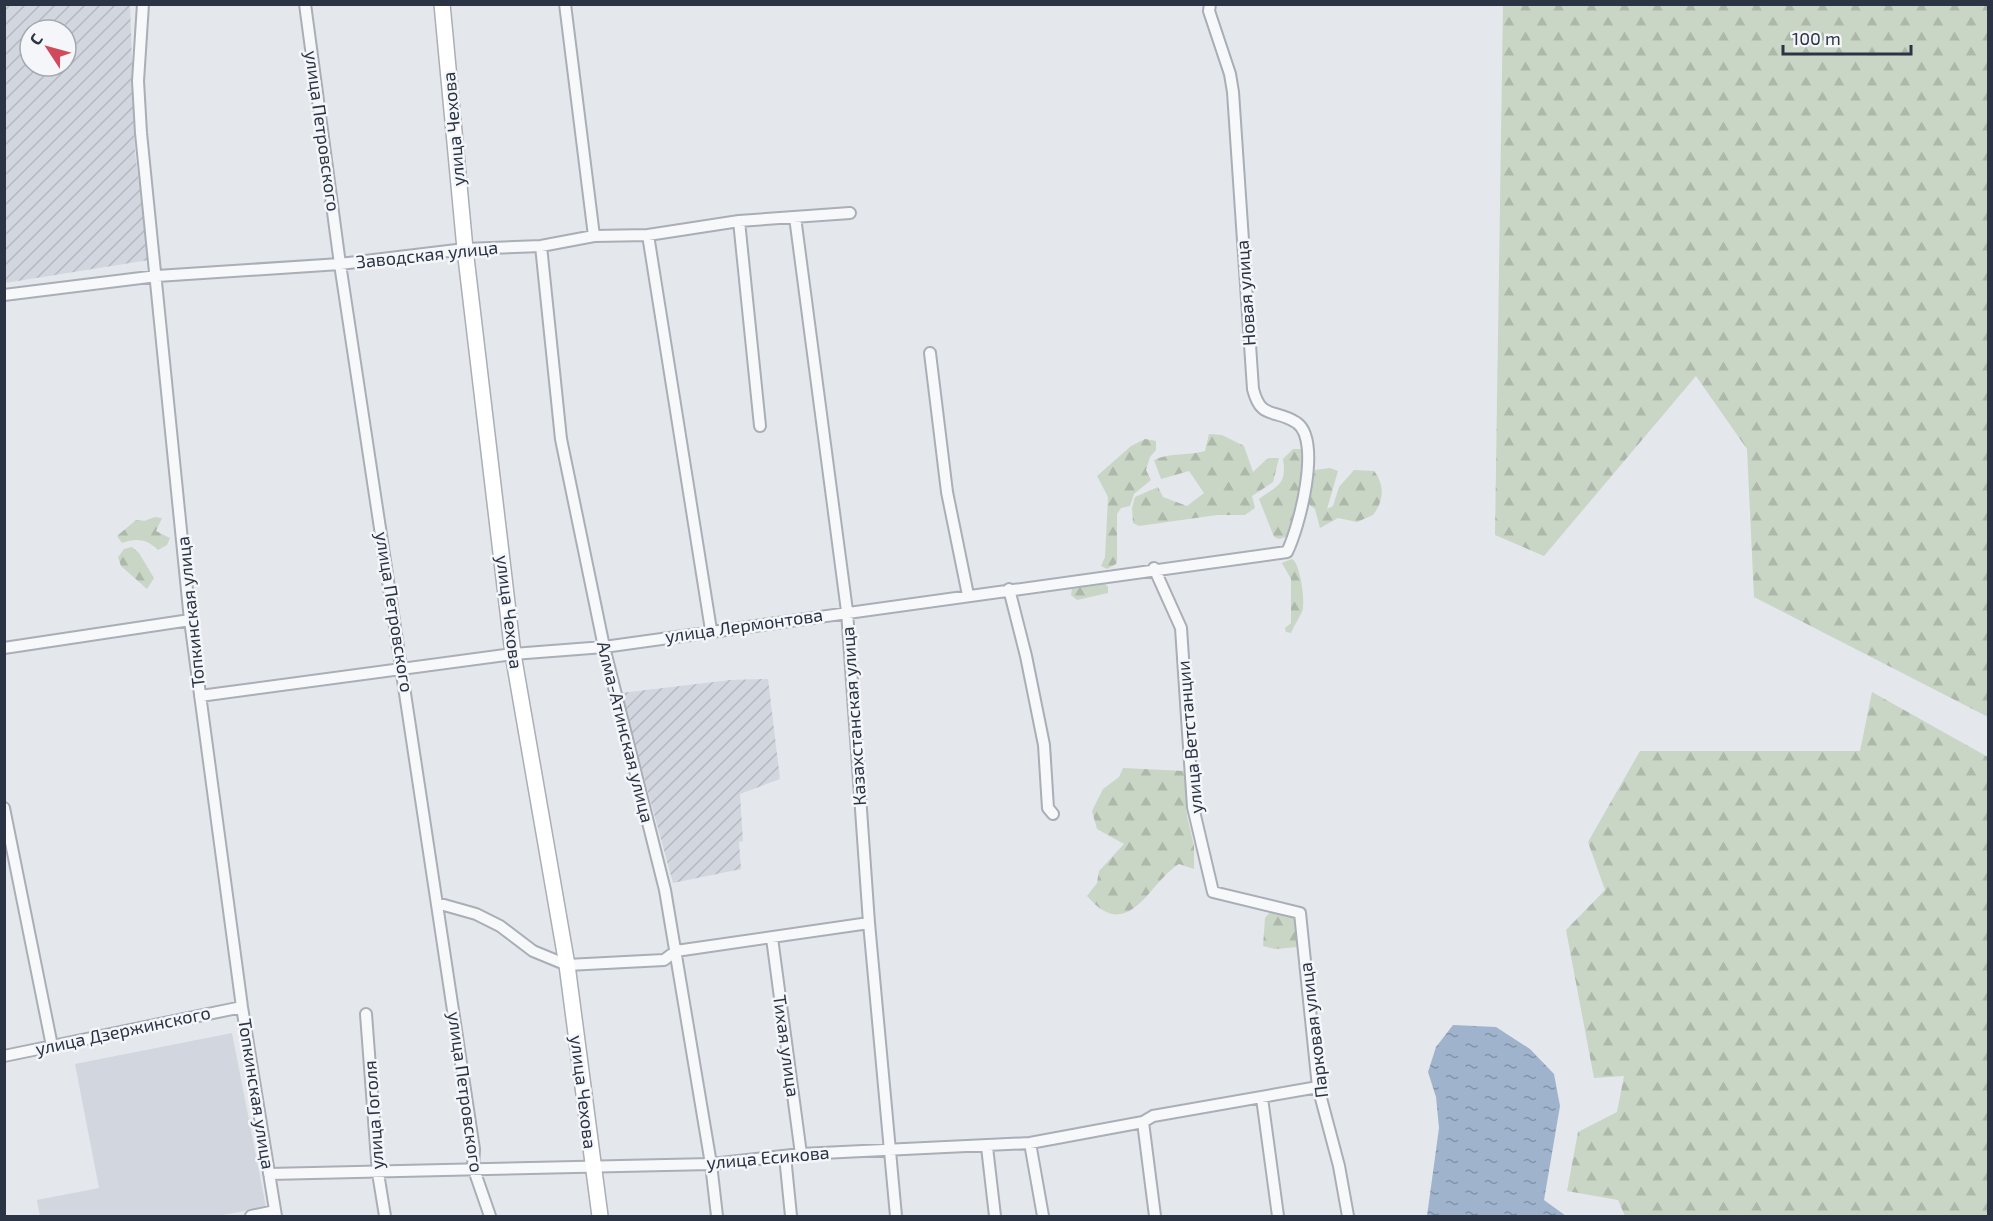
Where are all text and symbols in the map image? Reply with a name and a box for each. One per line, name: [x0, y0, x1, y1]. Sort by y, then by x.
north arrow: [18, 18, 78, 78]
scale bar: [1783, 18, 1910, 56]
text: 100 m: [1792, 27, 1841, 49]
text: С: [25, 29, 46, 48]
street label: улица Петровского: [301, 49, 345, 213]
street label: улица Чехова: [437, 71, 469, 187]
street label: Заводская улица: [355, 236, 499, 272]
street label: Новая улица: [1230, 239, 1260, 347]
street label: улица Петровского: [371, 530, 419, 694]
street label: Топкинская улица: [171, 535, 209, 689]
street label: улица Чехова: [492, 554, 528, 670]
street label: улица Лермонтова: [663, 603, 824, 647]
street label: Казахстанская улица: [836, 626, 870, 806]
street label: Алма-Атинская улица: [593, 639, 659, 825]
street label: улица Ветстанции: [1171, 660, 1207, 814]
street label: Парковая улица: [1294, 961, 1332, 1099]
street label: Тихая улица: [769, 993, 805, 1098]
street label: улица Дзержинского: [33, 1001, 212, 1059]
street label: улица Петровского: [444, 1010, 488, 1174]
street label: Топкинская улица: [234, 1017, 280, 1171]
street label: улица Чехова: [566, 1034, 602, 1150]
street label: улица Гоголя: [358, 1060, 388, 1170]
street label: улица Есикова: [705, 1141, 830, 1173]

